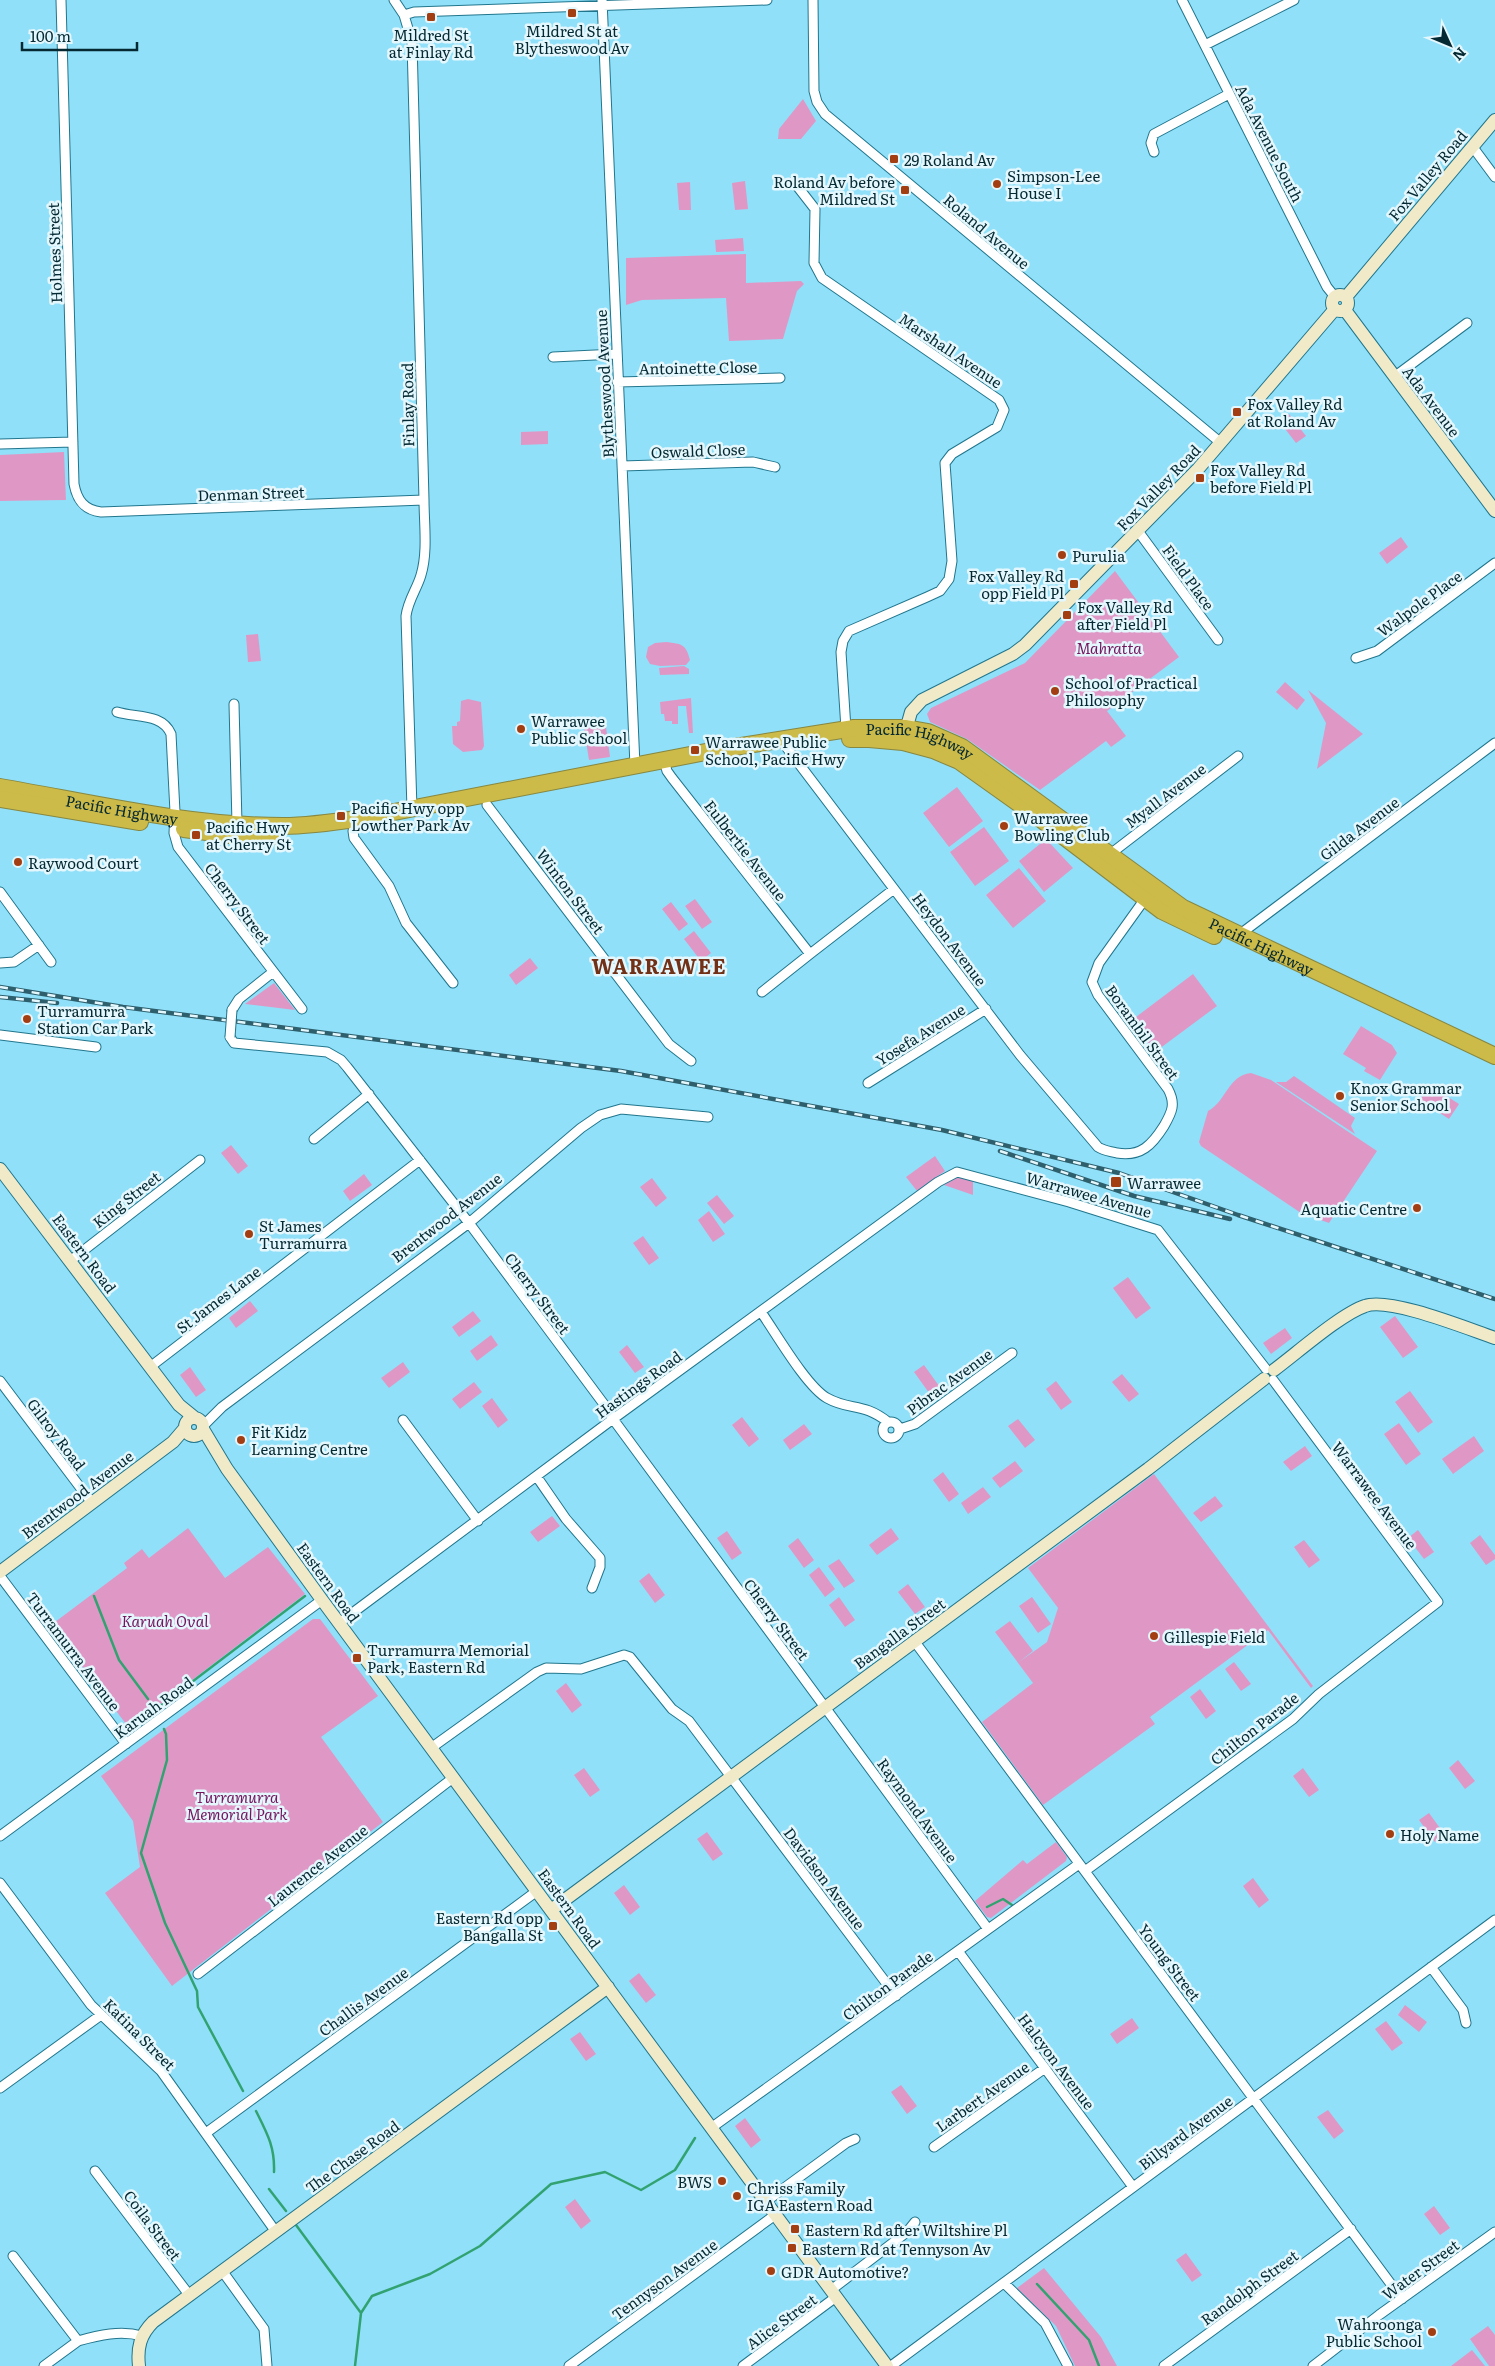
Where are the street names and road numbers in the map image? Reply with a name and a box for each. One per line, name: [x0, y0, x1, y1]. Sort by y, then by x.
street label: Ada Avenue South: [1230, 80, 1310, 206]
street label: Fox Valley Road: [1382, 125, 1472, 225]
street label: Roland Avenue: [939, 188, 1035, 274]
street label: Holmes Street: [41, 202, 67, 304]
street label: Marshall Avenue: [895, 307, 1007, 393]
street label: Blytheswood Avenue: [589, 309, 619, 459]
street label: Antoinette Close: [639, 354, 758, 380]
street label: Ada Avenue: [1398, 361, 1467, 442]
street label: Finlay Road: [395, 363, 419, 447]
street label: Oswald Close: [650, 437, 746, 463]
street label: Fox Valley Road: [1111, 439, 1205, 535]
street label: Denman Street: [197, 480, 305, 506]
street label: Field Place: [1157, 539, 1221, 615]
street label: Walpole Place: [1372, 564, 1466, 642]
street label: Pacific Highway: [865, 716, 980, 764]
street label: Myall Avenue: [1120, 757, 1210, 833]
street label: Pacific Highway: [64, 788, 180, 830]
street label: Gilda Avenue: [1315, 790, 1404, 865]
street label: Eulbertie Avenue: [699, 795, 793, 905]
street label: Winton Street: [531, 844, 611, 938]
street label: Cherry Street: [200, 858, 276, 948]
street label: Heydon Avenue: [907, 888, 993, 991]
street label: Pacific Highway: [1206, 911, 1318, 980]
street label: Borambil Street: [1101, 980, 1185, 1084]
street label: Yosefa Avenue: [871, 997, 969, 1071]
street label: King Street: [87, 1165, 165, 1233]
street label: Warrawee Avenue: [1023, 1165, 1155, 1223]
street label: Brentwood Avenue: [386, 1166, 506, 1268]
street label: Eastern Road: [47, 1208, 123, 1298]
street label: Cherry Street: [500, 1248, 576, 1338]
street label: St James Lane: [171, 1259, 265, 1338]
street label: Pibrac Avenue: [901, 1342, 997, 1420]
street label: Hastings Road: [590, 1345, 686, 1423]
street label: Gilroy Road: [22, 1393, 92, 1475]
street label: Warrawee Avenue: [1327, 1436, 1423, 1554]
street label: Brentwood Avenue: [16, 1444, 138, 1544]
street label: Eastern Road: [292, 1537, 366, 1627]
street label: Cherry Street: [739, 1574, 815, 1664]
street label: Turramurra Avenue: [21, 1587, 127, 1716]
street label: Bangalla Street: [849, 1592, 949, 1674]
street label: Karuah Road: [109, 1670, 197, 1744]
street label: Chilton Parade: [1205, 1686, 1303, 1770]
street label: Raymond Avenue: [872, 1753, 964, 1867]
street label: Laurence Avenue: [262, 1818, 372, 1912]
street label: Davidson Avenue: [779, 1822, 871, 1934]
street label: Eastern Road: [533, 1863, 607, 1953]
street label: Young Street: [1133, 1918, 1207, 2006]
street label: Chilton Parade: [837, 1944, 937, 2026]
street label: Challis Avenue: [313, 1960, 413, 2041]
street label: Katina Street: [99, 1993, 181, 2075]
street label: Halcyon Avenue: [1013, 2008, 1101, 2114]
street label: Larbert Avenue: [930, 2055, 1034, 2137]
street label: Billyard Avenue: [1133, 2089, 1237, 2175]
street label: The Chase Road: [300, 2114, 404, 2198]
street label: Coila Street: [119, 2185, 187, 2265]
street label: Tennyson Avenue: [606, 2233, 722, 2325]
street label: Water Street: [1377, 2233, 1463, 2305]
street label: Randolph Street: [1195, 2244, 1303, 2330]
street label: Alice Street: [741, 2288, 821, 2354]

